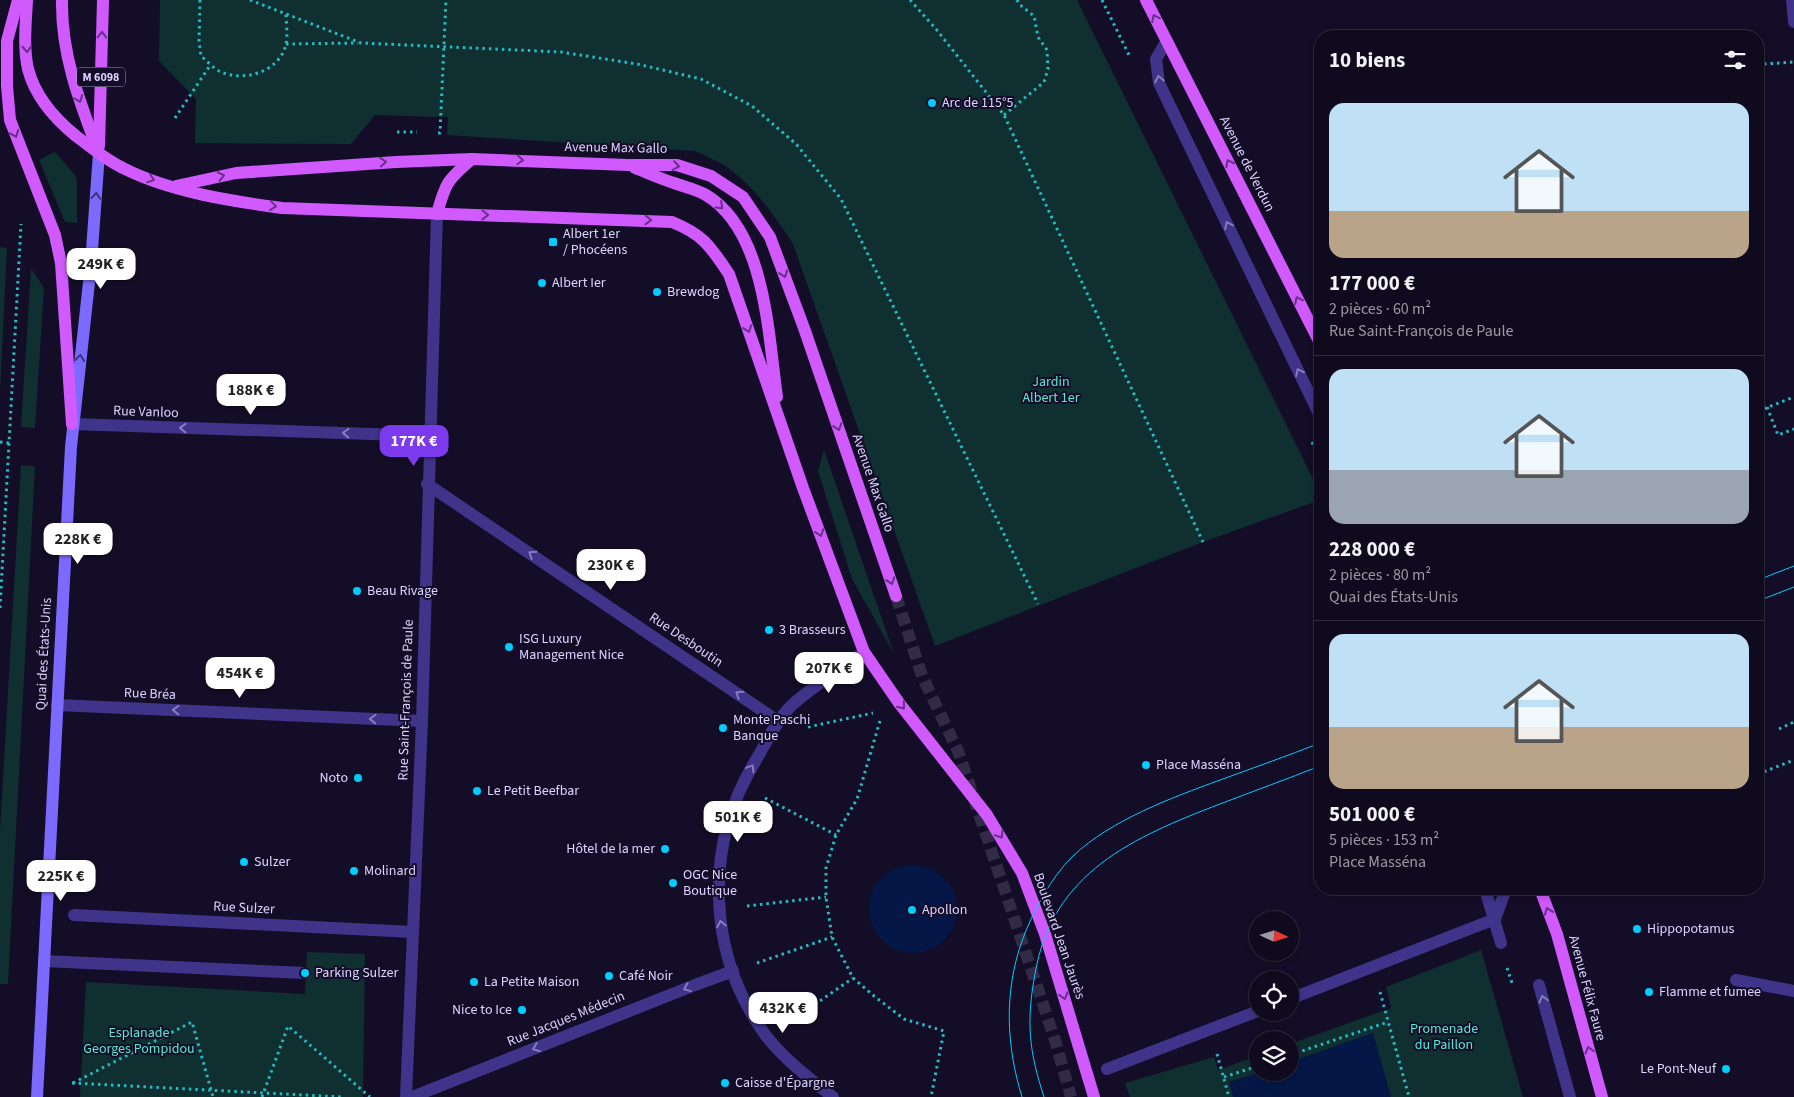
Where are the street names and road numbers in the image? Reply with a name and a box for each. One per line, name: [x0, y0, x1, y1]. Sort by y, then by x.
road number: M 6098: [77, 68, 125, 86]
street label: Avenue de Verdun: [1214, 113, 1280, 215]
street label: Avenue Max Gallo: [565, 137, 667, 159]
street label: Rue Vanloo: [113, 401, 179, 423]
street label: Avenue Max Gallo: [847, 431, 899, 535]
street label: Quai des États-Unis: [31, 597, 57, 711]
street label: Rue Desboutin: [645, 608, 727, 672]
street label: Rue Saint-François de Paule: [393, 619, 419, 781]
street label: Rue Bréa: [124, 683, 176, 705]
street label: Boulevard Jean Jaurès: [1028, 870, 1090, 1002]
street label: Rue Sulzer: [213, 896, 275, 920]
street label: Avenue Félix Faure: [1563, 933, 1611, 1043]
street label: Rue Jacques Médecin: [504, 986, 628, 1052]

